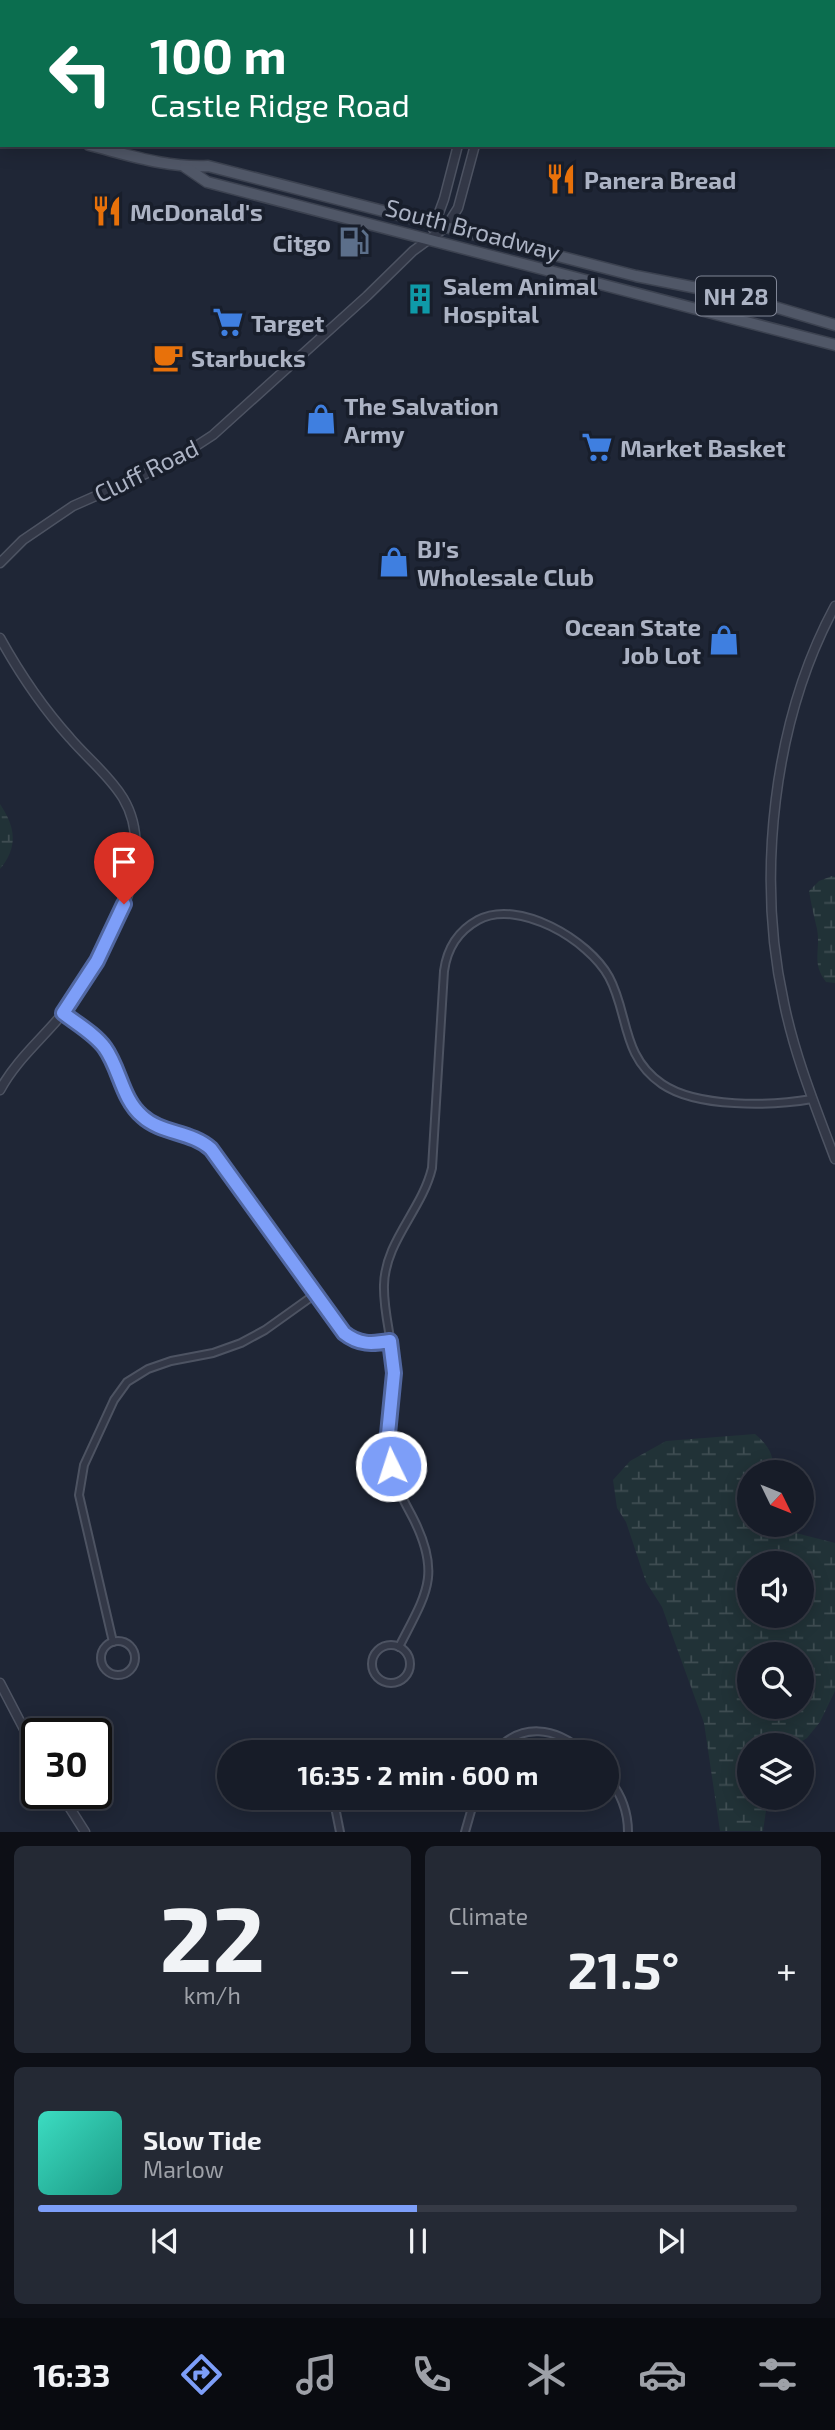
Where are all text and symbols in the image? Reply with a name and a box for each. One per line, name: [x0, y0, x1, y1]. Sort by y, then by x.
text: 100 m: [150, 25, 287, 84]
icon: left: [35, 28, 126, 119]
text: Castle Ridge Road: [150, 85, 410, 123]
restaurant icon: Panera Bread: [544, 162, 578, 196]
place label: Panera Bread: [584, 165, 736, 194]
street label: South Broadway: [383, 192, 564, 266]
restaurant icon: McDonald's: [90, 194, 124, 228]
place label: McDonald's: [130, 197, 263, 226]
fuel station icon: Citgo: [337, 225, 371, 259]
place label: Citgo: [272, 228, 331, 257]
place label: Salem Animal Hospital: [443, 271, 597, 328]
road number: NH 28: [696, 276, 776, 316]
building icon: Salem Animal Hospital: [403, 282, 437, 316]
supermarket icon: Target: [211, 305, 245, 339]
place label: Target: [251, 308, 325, 337]
cafe icon: Starbucks: [151, 340, 185, 374]
place label: Starbucks: [191, 343, 306, 372]
place label: The Salvation Army: [344, 391, 499, 448]
shop icon: The Salvation Army: [304, 402, 338, 436]
supermarket icon: Market Basket: [580, 430, 614, 464]
street label: Cluff Road: [89, 432, 203, 508]
place label: Market Basket: [620, 433, 786, 462]
place label: BJ's Wholesale Club: [417, 534, 594, 591]
shop icon: BJ's Wholesale Club: [377, 545, 411, 579]
place label: Ocean State Job Lot: [565, 612, 701, 669]
shop icon: Ocean State Job Lot: [707, 623, 741, 657]
pin: [94, 832, 154, 904]
icon: arrive: [105, 843, 143, 881]
position arrow: [354, 1429, 428, 1503]
north arrow: [737, 1460, 814, 1536]
map controls: [737, 1460, 814, 1810]
button: sound: [737, 1551, 814, 1628]
button: search: [737, 1642, 814, 1719]
speed limit sign: 30: [21, 1718, 112, 1809]
button: layers: [737, 1733, 814, 1810]
text: 16:35 · 2 min · 600 m: [298, 1759, 538, 1790]
text: 22: [159, 1881, 265, 1990]
text: Climate: [449, 1902, 528, 1930]
text: 21.5°: [567, 1937, 679, 1999]
text: −: [449, 1946, 471, 1992]
text: +: [776, 1946, 797, 1992]
text: km/h: [184, 1981, 241, 2009]
text: Slow Tide: [143, 2124, 262, 2155]
text: Marlow: [143, 2155, 224, 2183]
icon: previous: [146, 2222, 184, 2260]
icon: pause: [399, 2222, 437, 2260]
icon: next: [652, 2222, 690, 2260]
icon: directions: [177, 2350, 226, 2399]
icon: music: [292, 2350, 341, 2399]
icon: phone: [407, 2350, 456, 2399]
icon: climate: [522, 2350, 571, 2399]
icon: car: [638, 2350, 687, 2399]
icon: filters: [753, 2350, 802, 2399]
text: 16:33: [33, 2355, 110, 2393]

